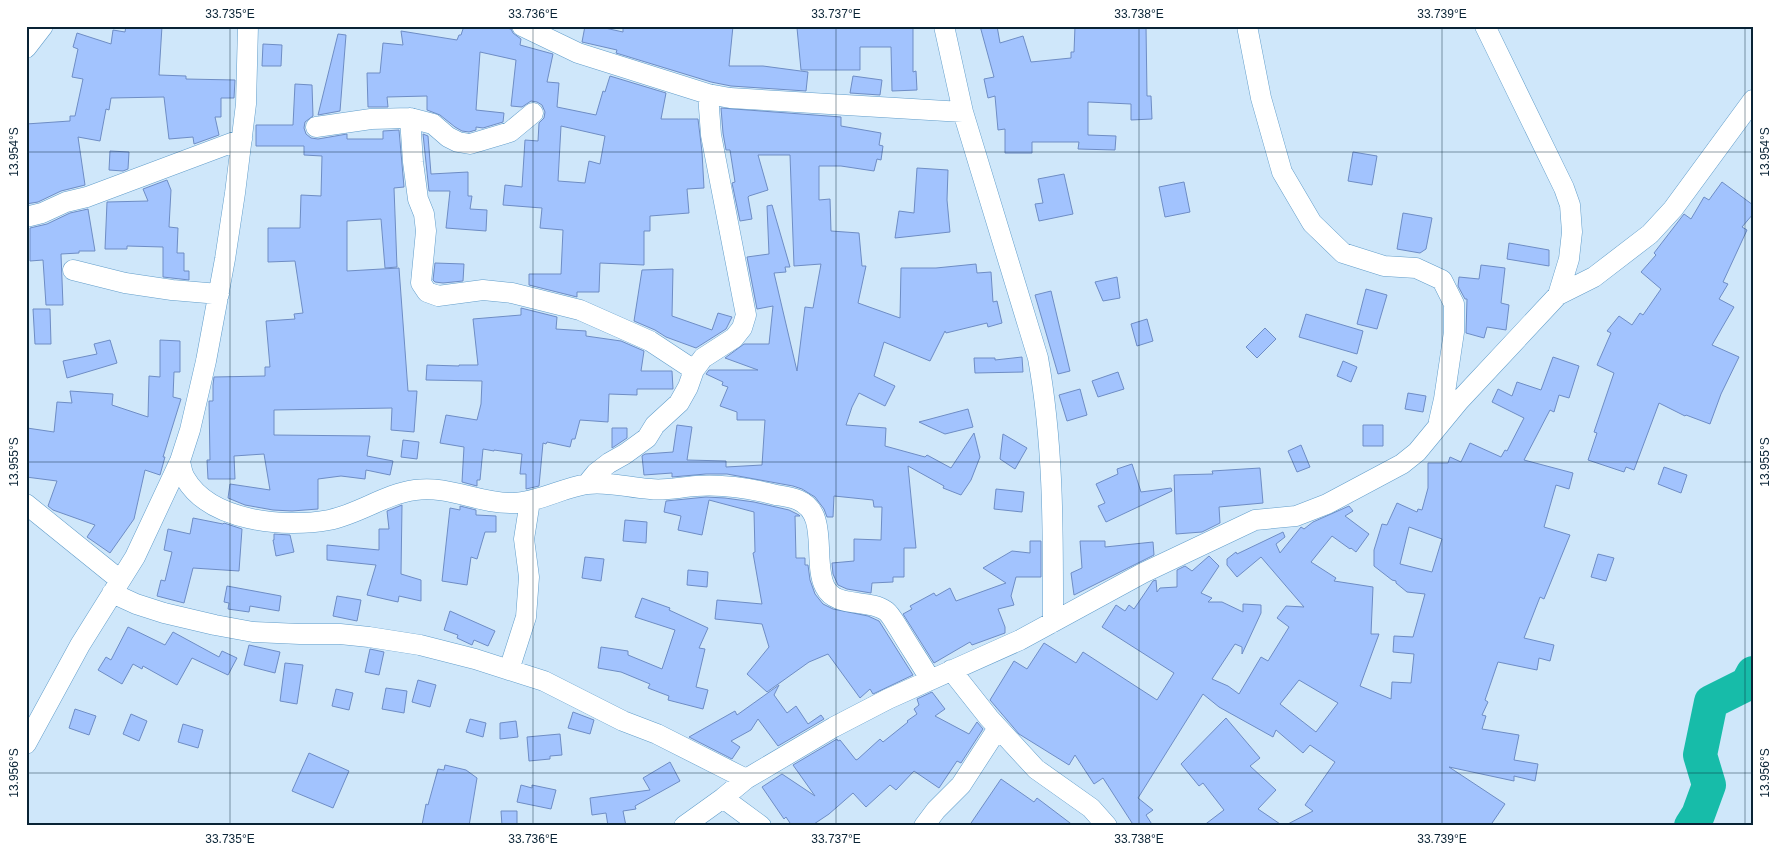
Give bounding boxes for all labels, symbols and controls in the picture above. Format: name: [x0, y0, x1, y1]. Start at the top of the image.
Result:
text: 33.735°E: [205, 7, 255, 21]
text: 33.736°E: [508, 7, 558, 21]
text: 33.737°E: [811, 7, 861, 21]
text: 33.738°E: [1114, 7, 1164, 21]
text: 33.739°E: [1417, 7, 1467, 21]
text: 13.954°S: [7, 127, 21, 177]
text: 13.954°S: [1758, 127, 1772, 177]
text: 13.955°S: [7, 437, 21, 487]
text: 13.955°S: [1758, 437, 1772, 487]
text: 13.956°S: [7, 748, 21, 798]
text: 13.956°S: [1758, 748, 1772, 798]
text: 33.735°E: [205, 832, 255, 846]
text: 33.736°E: [508, 832, 558, 846]
text: 33.737°E: [811, 832, 861, 846]
text: 33.738°E: [1114, 832, 1164, 846]
text: 33.739°E: [1417, 832, 1467, 846]

